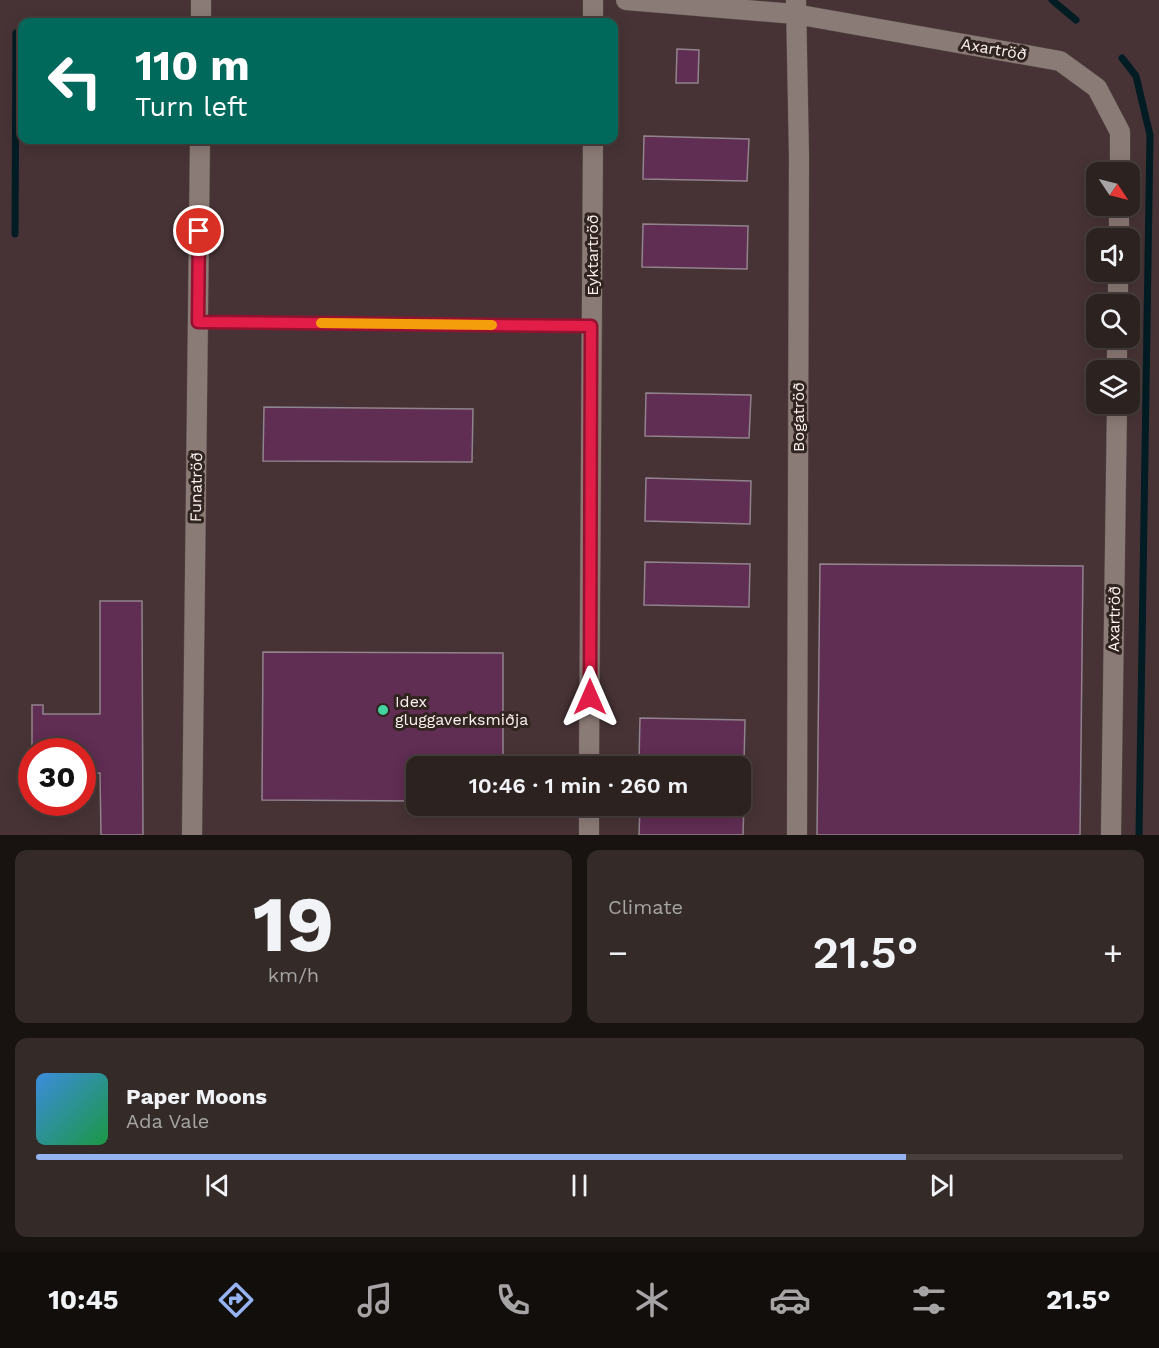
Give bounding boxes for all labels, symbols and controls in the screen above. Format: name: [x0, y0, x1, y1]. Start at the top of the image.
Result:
street label: Axartröð: [960, 34, 1028, 64]
text: 110 m: [135, 41, 250, 90]
icon: left: [36, 42, 114, 120]
text: Turn left: [135, 91, 247, 123]
north arrow: [1086, 162, 1140, 216]
map controls: [1086, 162, 1140, 414]
pin: [173, 205, 224, 256]
icon: arrive: [182, 214, 215, 247]
street label: Eyktartröð: [583, 214, 602, 296]
button: sound: [1086, 228, 1140, 282]
button: search: [1086, 294, 1140, 348]
button: layers: [1086, 360, 1140, 414]
street label: Bogatröð: [789, 382, 808, 452]
street label: Funatröð: [186, 452, 206, 522]
street label: Axartröð: [1104, 586, 1124, 652]
position arrow: [558, 665, 622, 729]
place label: Idex gluggaverksmiðja: [395, 692, 528, 729]
marker: Idex gluggaverksmiðja: [376, 703, 390, 717]
speed limit sign: 30: [18, 738, 96, 816]
text: 10:46 · 1 min · 260 m: [469, 773, 688, 798]
text: 19: [253, 878, 334, 970]
text: Climate: [608, 895, 683, 919]
text: 21.5°: [813, 926, 918, 979]
text: −: [608, 933, 628, 972]
text: +: [1103, 933, 1123, 972]
text: km/h: [268, 963, 319, 987]
text: Paper Moons: [126, 1084, 267, 1109]
text: Ada Vale: [126, 1109, 209, 1133]
icon: previous: [201, 1169, 234, 1202]
icon: pause: [563, 1169, 596, 1202]
icon: next: [925, 1169, 958, 1202]
icon: directions: [215, 1279, 257, 1321]
icon: music: [354, 1279, 396, 1321]
icon: phone: [492, 1279, 534, 1321]
icon: climate: [631, 1279, 673, 1321]
icon: car: [769, 1279, 811, 1321]
icon: filters: [908, 1279, 950, 1321]
text: 10:45: [48, 1284, 119, 1316]
text: 21.5°: [1046, 1284, 1111, 1316]

